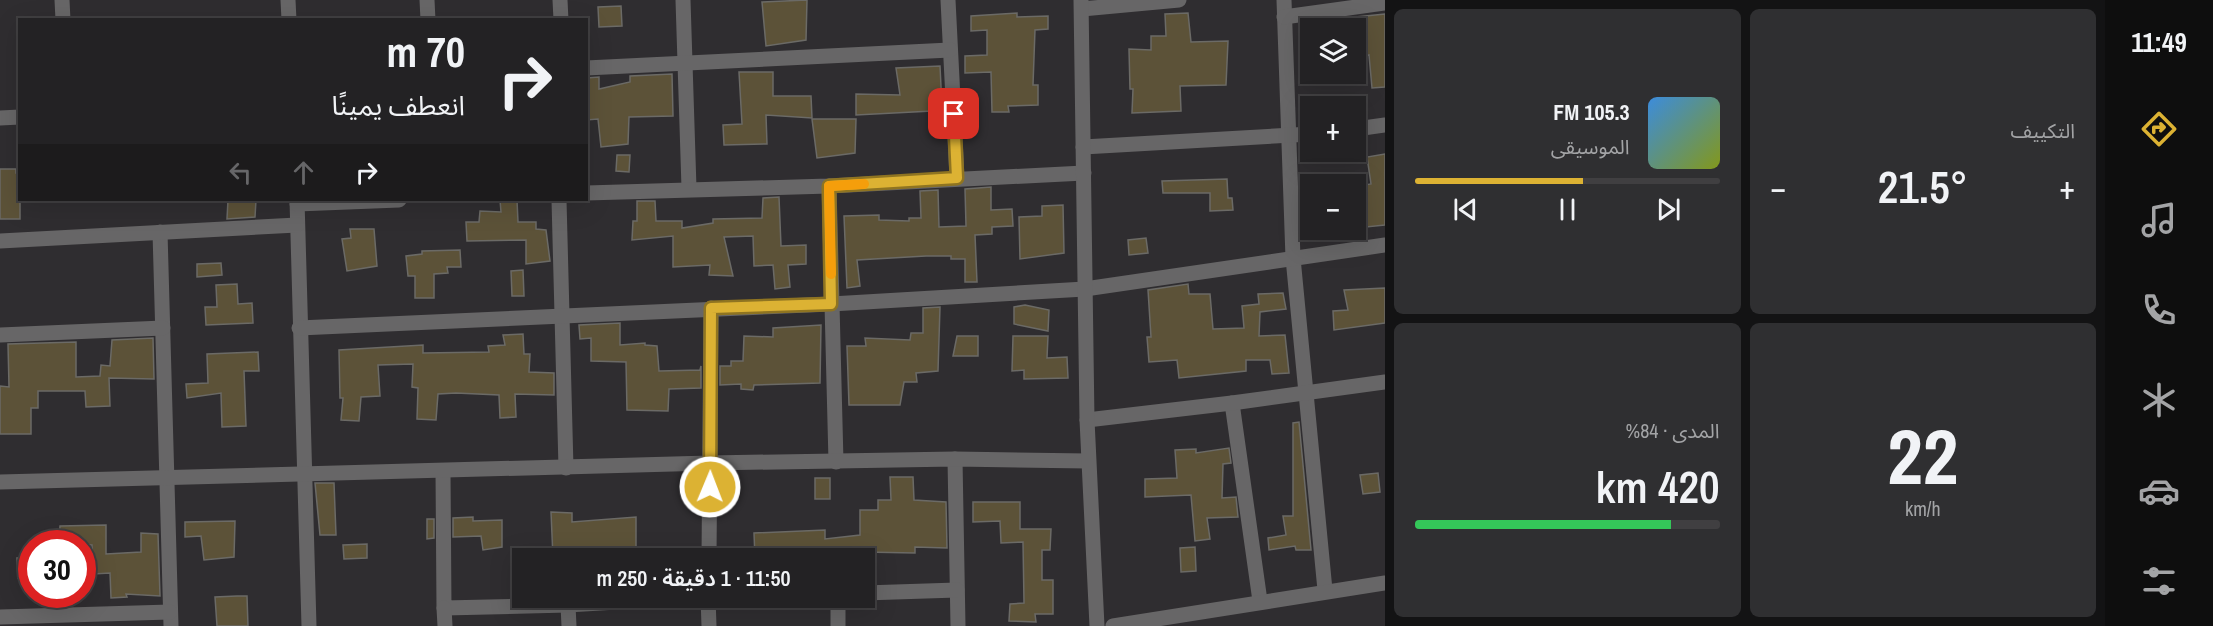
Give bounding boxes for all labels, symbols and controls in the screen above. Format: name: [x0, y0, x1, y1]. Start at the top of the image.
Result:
map controls: [1300, 18, 1366, 240]
button: layers: [1300, 18, 1366, 84]
text: 70 m: [386, 24, 465, 80]
text: 11:49: [2131, 24, 2187, 60]
icon: right: [486, 42, 564, 120]
text: انعطف يمينًا: [331, 87, 465, 123]
pin: [928, 88, 979, 139]
button: +: [1300, 96, 1366, 162]
icon: arrive: [937, 97, 970, 130]
text: 105.3 FM: [1553, 97, 1630, 127]
icon: directions: [2138, 108, 2180, 150]
text: التكييف: [2011, 117, 2075, 144]
text: الموسيقى: [1551, 133, 1630, 160]
icon: left: [224, 156, 257, 189]
icon: ahead: [287, 156, 320, 189]
icon: right: [350, 156, 383, 189]
text: 21.5°: [1878, 156, 1968, 217]
text: −: [1771, 165, 1786, 209]
text: +: [2059, 165, 2075, 209]
button: −: [1300, 174, 1366, 240]
icon: previous: [1449, 193, 1482, 226]
icon: pause: [1551, 193, 1584, 226]
icon: next: [1652, 193, 1685, 226]
icon: music: [2138, 199, 2180, 241]
icon: phone: [2138, 289, 2180, 331]
icon: climate: [2138, 379, 2180, 421]
text: 22: [1887, 403, 1958, 508]
text: المدى · 84%: [1626, 417, 1720, 444]
position arrow: [678, 455, 742, 519]
text: 420 km: [1596, 456, 1720, 517]
icon: car: [2138, 470, 2180, 512]
text: km/h: [1905, 495, 1941, 522]
speed limit sign: 30: [18, 530, 96, 608]
icon: filters: [2138, 560, 2180, 602]
text: 11:50 · 1 دقيقة · 250 m: [596, 563, 791, 593]

